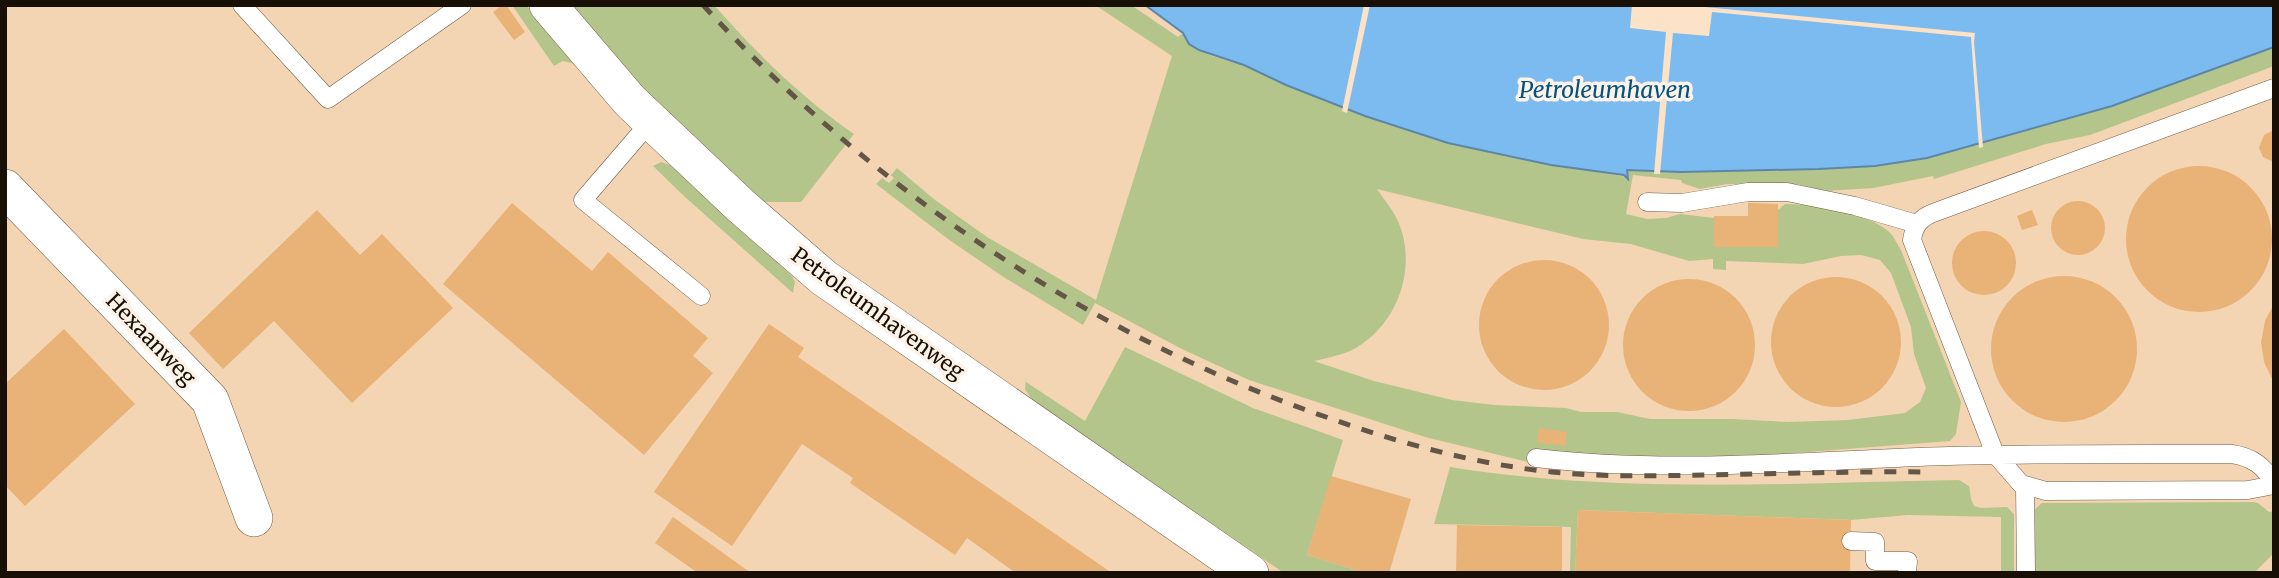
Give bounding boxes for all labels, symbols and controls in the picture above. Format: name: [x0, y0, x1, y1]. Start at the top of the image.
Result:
water label: Petroleumhaven: [1519, 75, 1691, 104]
street label: Petroleumhavenweg: [786, 241, 970, 385]
street label: Hexaanweg: [100, 287, 202, 391]

